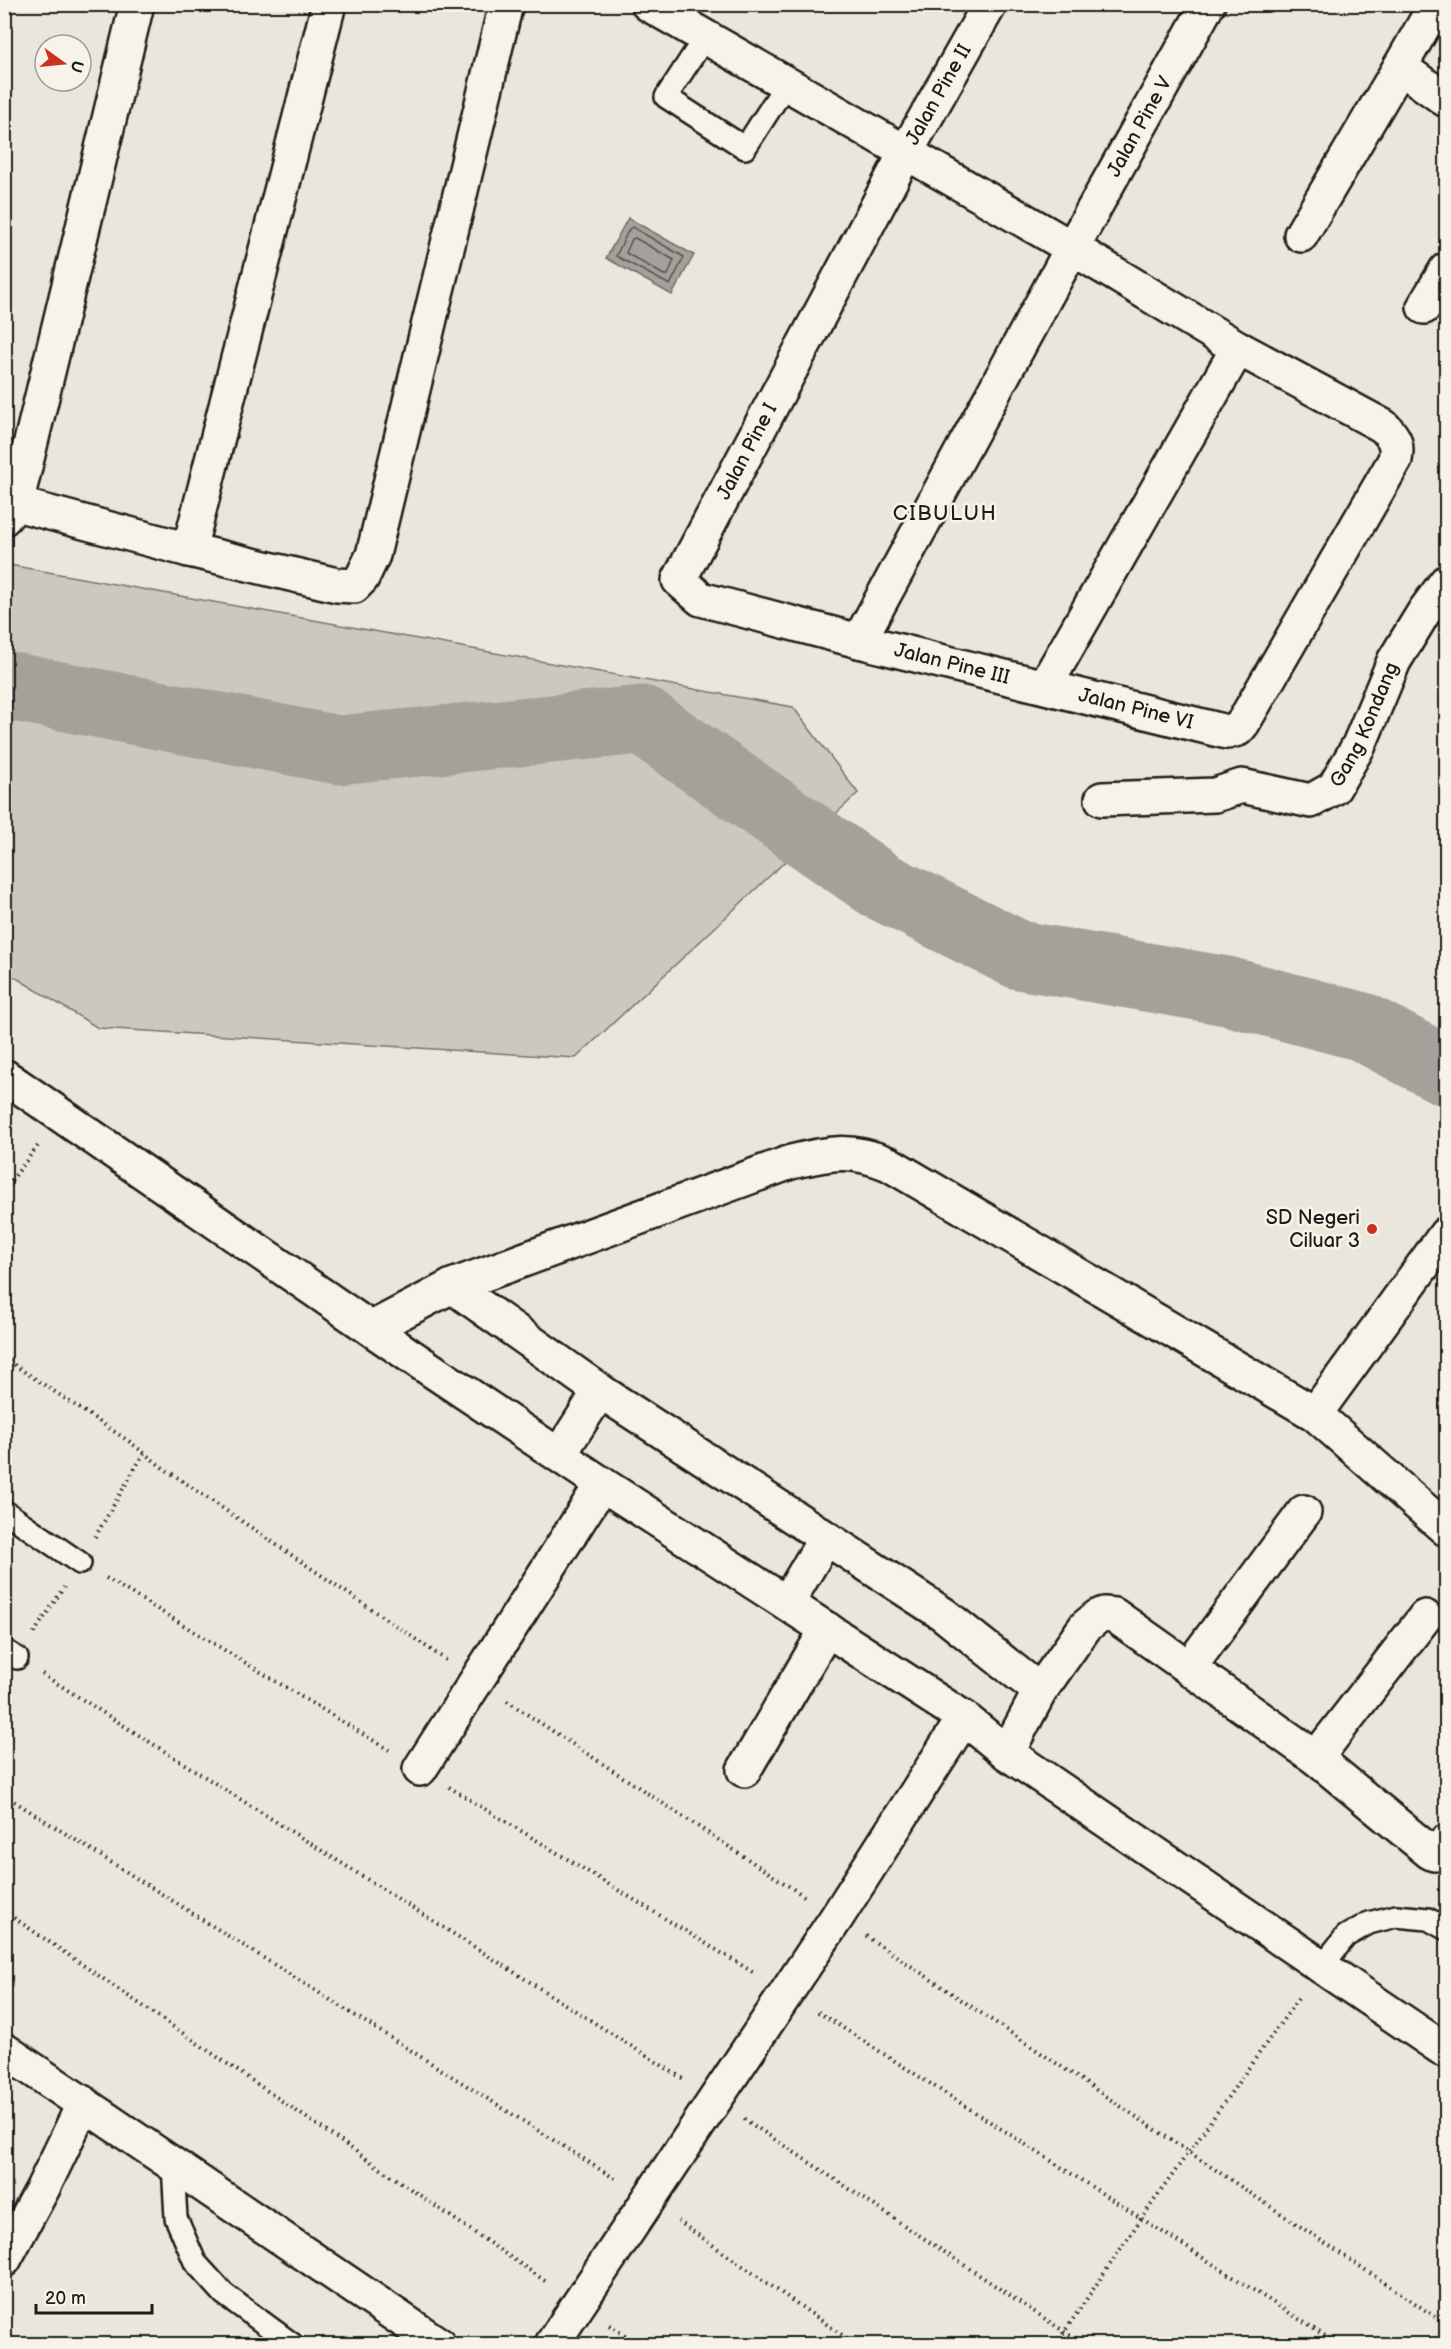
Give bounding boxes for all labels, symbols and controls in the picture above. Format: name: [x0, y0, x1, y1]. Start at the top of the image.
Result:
north arrow: [33, 33, 93, 93]
street label: Jalan Pine II: [901, 40, 977, 149]
text: U: [65, 59, 87, 74]
street label: Jalan Pine V: [1102, 72, 1178, 181]
street label: Jalan Pine I: [712, 399, 783, 504]
district label: CIBULUH: [893, 501, 997, 526]
street label: Jalan Pine III: [892, 638, 1012, 690]
street label: Gang Kondang: [1325, 659, 1404, 792]
street label: Jalan Pine VI: [1076, 683, 1196, 735]
place label: SD Negeri Ciluar 3: [1266, 1206, 1360, 1253]
marker: SD Negeri Ciluar 3: [1365, 1222, 1379, 1236]
scale bar: [36, 2277, 152, 2315]
text: 20 m: [45, 2288, 86, 2309]

